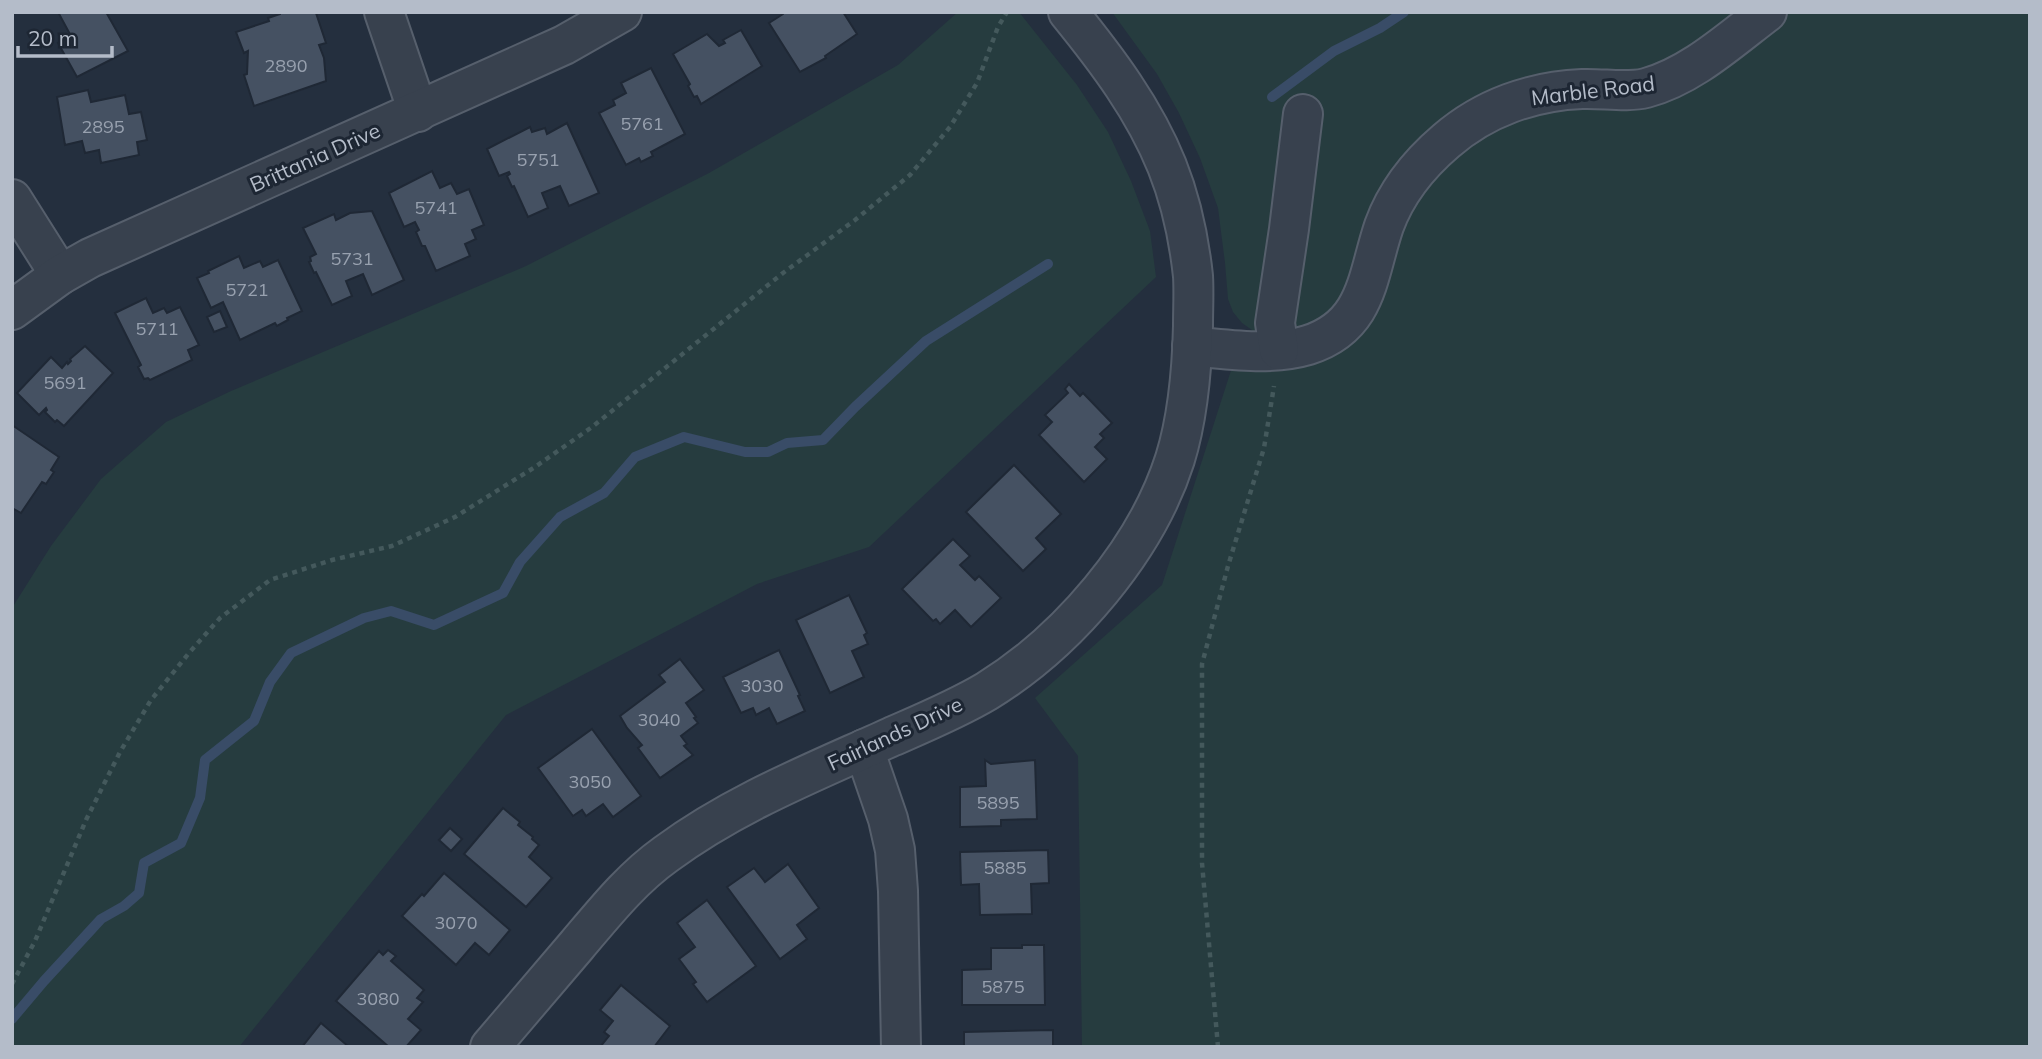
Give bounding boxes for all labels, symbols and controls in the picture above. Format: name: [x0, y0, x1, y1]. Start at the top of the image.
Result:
scale bar: [18, 14, 112, 58]
text: 20 m: [28, 25, 77, 51]
house number: 2890: [264, 54, 308, 77]
street label: Marble Road: [1530, 70, 1656, 110]
house number: 5761: [620, 112, 664, 135]
house number: 2895: [81, 115, 125, 138]
street label: Brittania Drive: [245, 117, 384, 197]
house number: 5751: [516, 148, 560, 171]
house number: 5741: [414, 196, 458, 219]
house number: 5731: [330, 247, 374, 270]
house number: 5721: [225, 278, 269, 301]
house number: 5711: [135, 317, 179, 340]
house number: 5691: [43, 371, 87, 394]
house number: 3030: [740, 674, 784, 697]
street label: Fairlands Drive: [823, 691, 966, 776]
house number: 3040: [637, 708, 681, 731]
house number: 3050: [568, 770, 612, 793]
house number: 5895: [976, 791, 1020, 814]
house number: 5885: [983, 856, 1027, 879]
house number: 3070: [434, 911, 478, 934]
house number: 5875: [981, 975, 1025, 998]
house number: 3080: [356, 987, 400, 1010]

